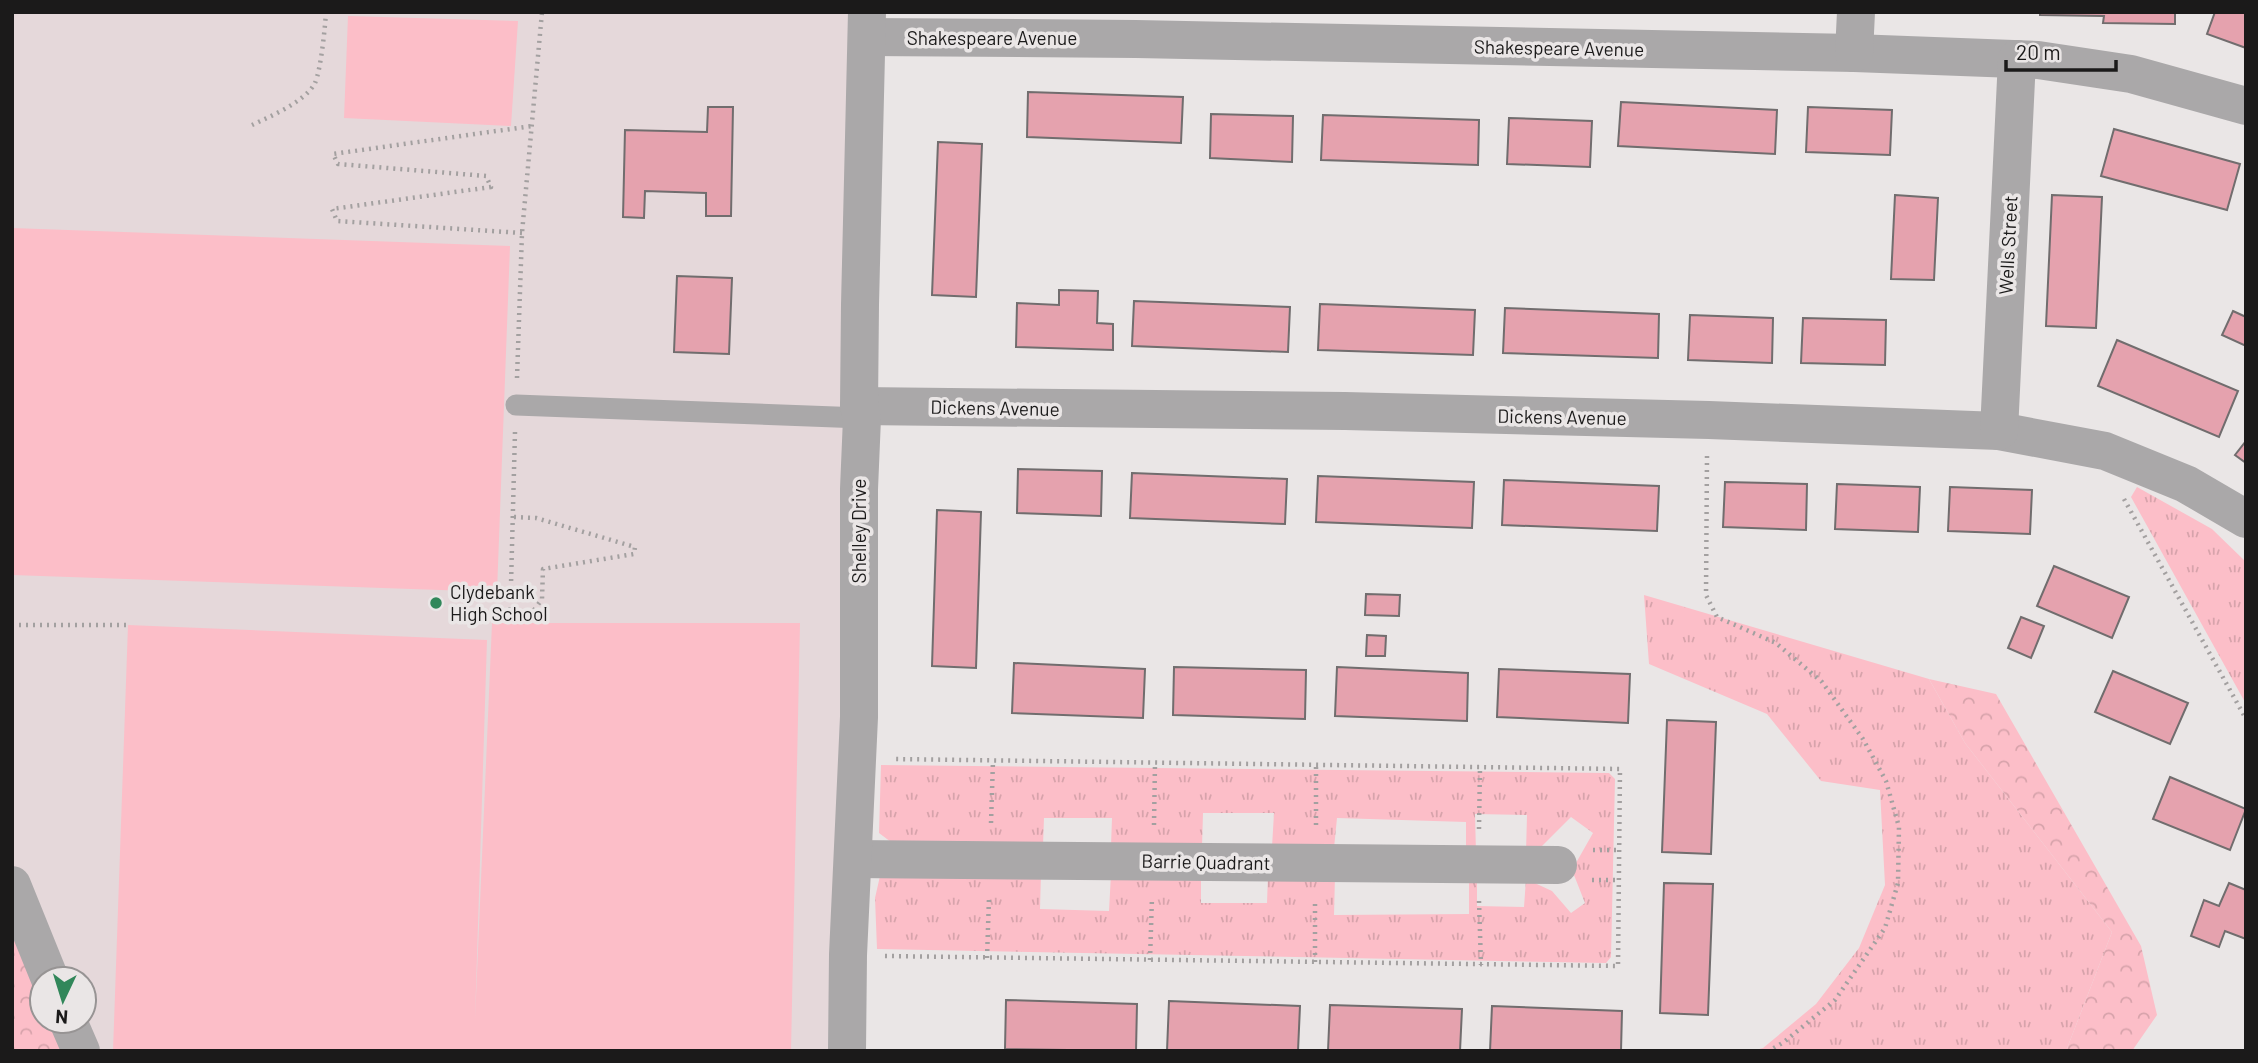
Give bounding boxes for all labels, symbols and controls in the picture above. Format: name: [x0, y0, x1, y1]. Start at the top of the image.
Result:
street label: Shakespeare Avenue: [907, 26, 1077, 49]
scale bar: [2006, 28, 2116, 72]
street label: Shakespeare Avenue: [1474, 35, 1644, 60]
text: 20 m: [2016, 39, 2061, 64]
street label: Wells Street: [1993, 195, 2022, 295]
street label: Dickens Avenue: [930, 395, 1060, 420]
street label: Dickens Avenue: [1497, 404, 1627, 429]
street label: Shelley Drive: [847, 479, 870, 583]
place label: Clydebank High School: [450, 580, 548, 625]
marker: Clydebank High School: [428, 595, 444, 611]
street label: Barrie Quadrant: [1141, 849, 1271, 874]
north arrow: [28, 965, 98, 1035]
text: N: [55, 1006, 69, 1029]

